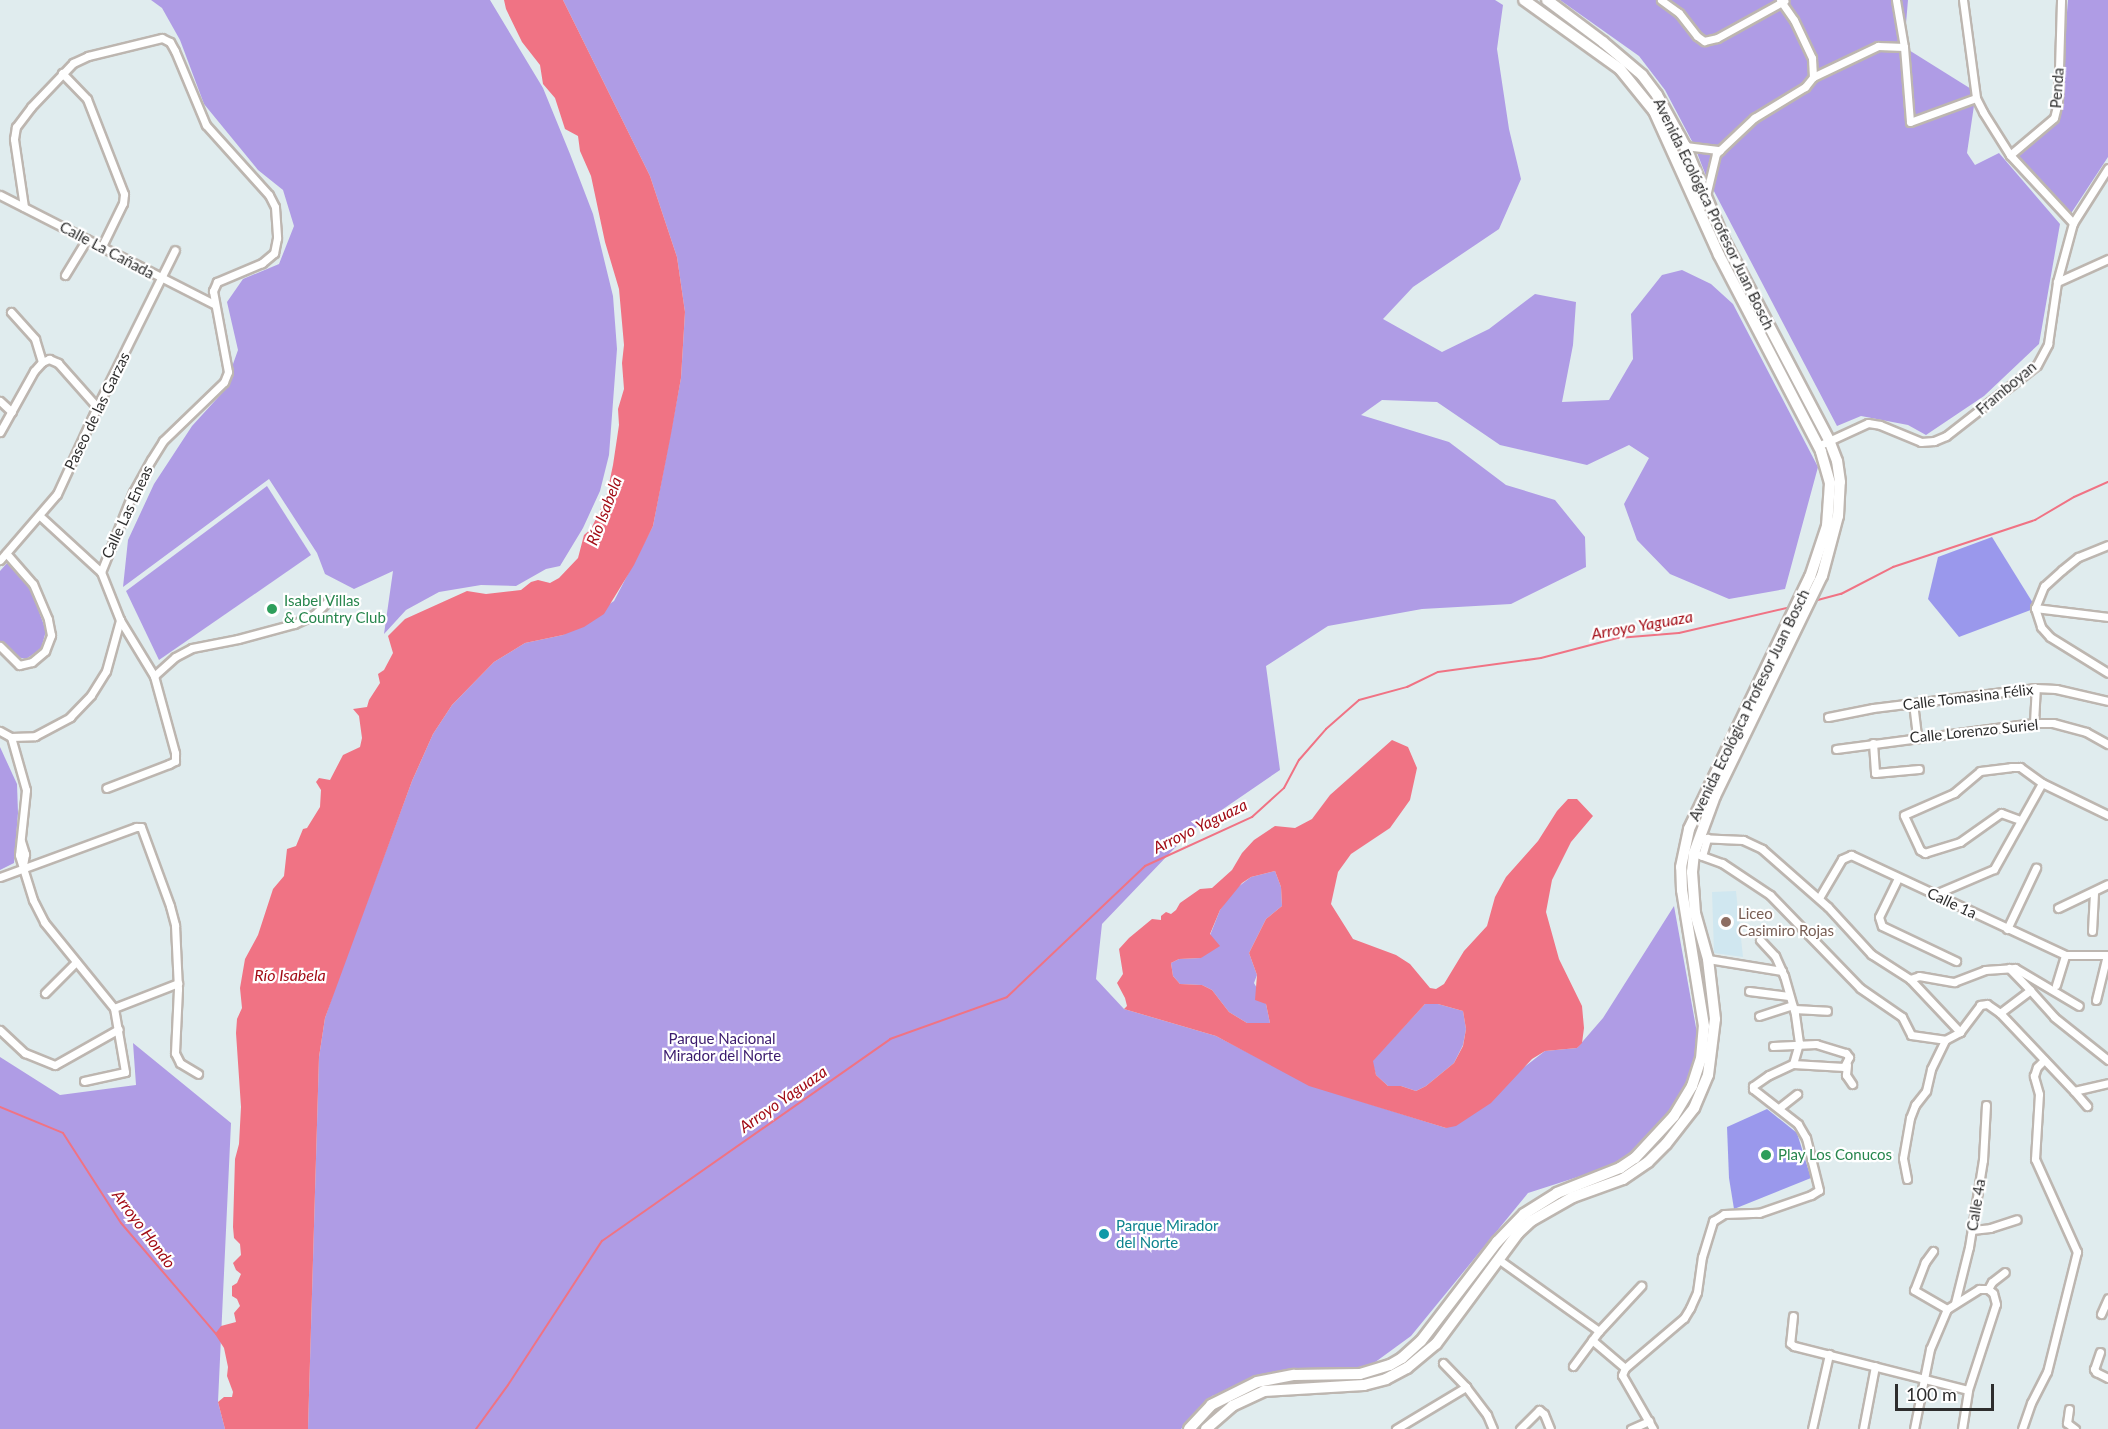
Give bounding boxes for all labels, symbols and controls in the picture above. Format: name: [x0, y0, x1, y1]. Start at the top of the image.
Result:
street label: Penda: [2047, 67, 2067, 109]
street label: Avenida Ecológica Profesor Juan Bosch: [1650, 95, 1778, 333]
street label: Calle La Cañada: [57, 218, 157, 282]
street label: Paseo de las Garzas: [61, 349, 133, 473]
street label: Framboyan: [1972, 358, 2040, 418]
street label: Calle Las Eneas: [98, 463, 156, 561]
water label: Río Isabela: [582, 474, 626, 548]
street label: Avenida Ecológica Profesor Juan Bosch: [1685, 586, 1813, 824]
place label: Isabel Villas & Country Club: [284, 591, 386, 626]
marker: Isabel Villas & Country Club: [265, 602, 279, 616]
water label: Arroyo Yaguaza: [1590, 607, 1694, 643]
street label: Calle Tomasina Félix: [1902, 680, 2034, 714]
street label: Calle Lorenzo Suriel: [1909, 715, 2039, 747]
water label: Arroyo Yaguaza: [1149, 795, 1251, 857]
street label: Calle 1a: [1924, 884, 1980, 922]
place label: Liceo Casimiro Rojas: [1738, 904, 1834, 939]
marker: Liceo Casimiro Rojas: [1719, 915, 1733, 929]
water label: Río Isabela: [254, 965, 326, 985]
park label: Parque Nacional Mirador del Norte: [663, 1029, 781, 1064]
water label: Arroyo Yaguaza: [735, 1062, 831, 1136]
place label: Play Los Conucos: [1778, 1146, 1892, 1164]
marker: Play Los Conucos: [1759, 1148, 1773, 1162]
street label: Calle 4a: [1963, 1178, 1989, 1232]
water label: Arroyo Hondo: [108, 1186, 180, 1272]
place label: Parque Mirador del Norte: [1116, 1216, 1218, 1251]
marker: Parque Mirador del Norte: [1097, 1227, 1111, 1241]
scale bar: [1898, 1372, 1997, 1410]
text: 100 m: [1906, 1383, 1957, 1405]

